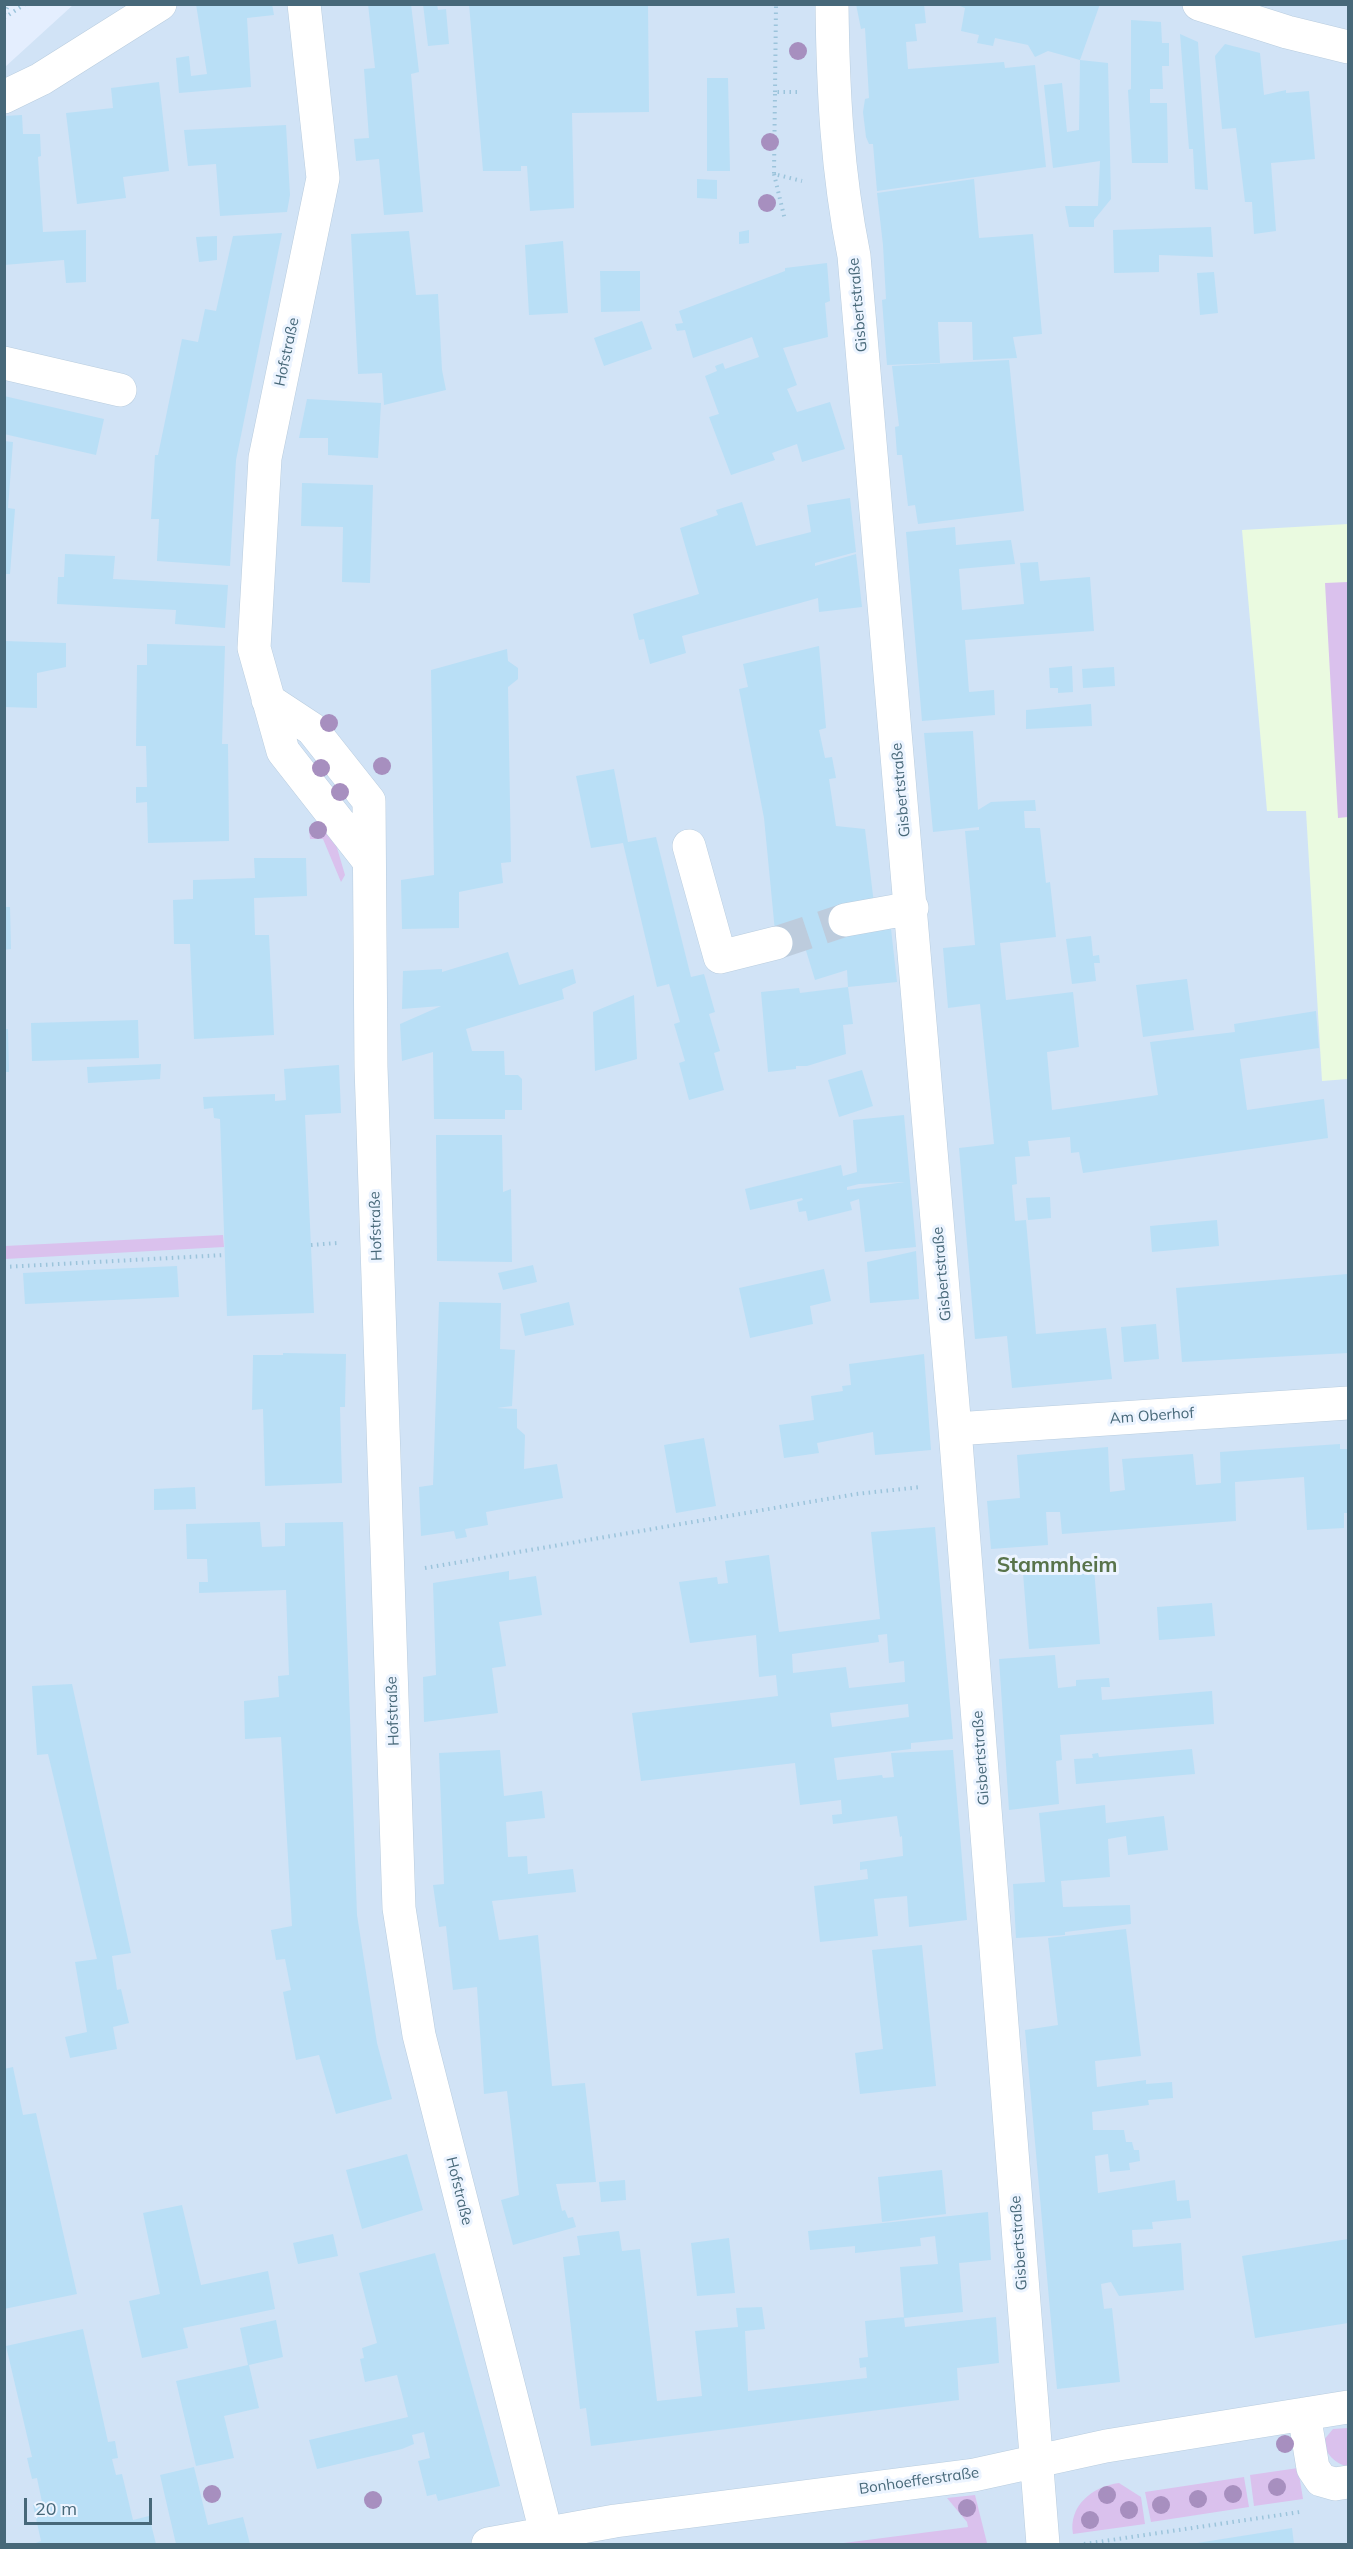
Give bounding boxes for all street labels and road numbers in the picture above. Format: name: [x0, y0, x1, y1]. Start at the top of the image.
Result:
street label: Gisbertstraße: [845, 257, 871, 353]
street label: Hofstraße: [271, 316, 303, 388]
street label: Gisbertstraße: [888, 742, 914, 838]
street label: Hofstraße: [366, 1191, 386, 1261]
street label: Gisbertstraße: [929, 1226, 955, 1322]
street label: Am Oberhof: [1109, 1404, 1195, 1428]
street label: Hofstraße: [383, 1676, 403, 1746]
street label: Gisbertstraße: [969, 1710, 993, 1806]
street label: Hofstraße: [442, 2155, 476, 2227]
street label: Gisbertstraße: [1007, 2195, 1031, 2291]
street label: Bonhoefferstraße: [858, 2464, 980, 2498]

